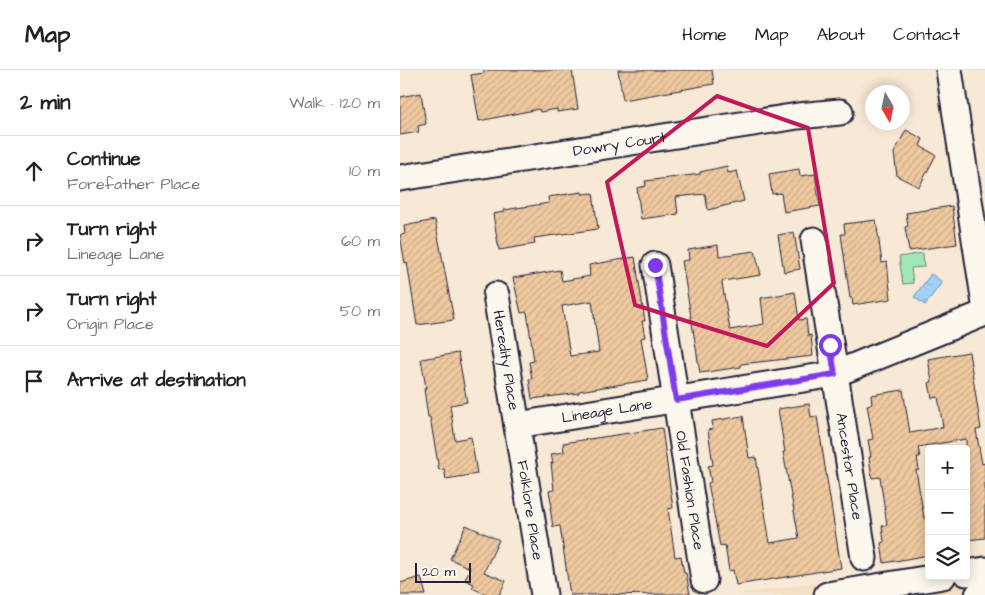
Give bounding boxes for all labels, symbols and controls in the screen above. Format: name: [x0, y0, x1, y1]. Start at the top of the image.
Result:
text: Map: [25, 18, 70, 52]
text: Home: [682, 22, 727, 47]
text: Map: [755, 22, 789, 47]
text: About: [817, 22, 865, 47]
text: Contact: [893, 22, 960, 47]
north arrow: [865, 85, 910, 130]
text: 2 min: [20, 88, 70, 117]
text: Walk · 120 m: [289, 92, 380, 114]
street label: Dowry Court: [571, 126, 667, 161]
text: Continue: [67, 146, 141, 173]
icon: ahead: [20, 157, 48, 185]
text: 10 m: [349, 160, 380, 182]
text: Forefather Place: [67, 173, 200, 195]
text: Turn right: [67, 216, 156, 243]
icon: right: [20, 227, 48, 255]
text: 60 m: [341, 230, 380, 252]
text: Lineage Lane: [67, 243, 164, 265]
route end: [644, 254, 667, 277]
text: Turn right: [67, 286, 156, 313]
icon: right: [20, 297, 48, 325]
text: 50 m: [340, 300, 380, 322]
street label: Heredity Place: [488, 309, 525, 412]
text: Origin Place: [67, 313, 154, 335]
route start: [819, 334, 842, 357]
icon: arrive: [20, 367, 48, 395]
text: Arrive at destination: [67, 367, 246, 394]
street label: Lineage Lane: [560, 393, 654, 428]
street label: Ancestor Place: [831, 411, 868, 521]
street label: Old Fashion Place: [670, 429, 710, 551]
map controls: [925, 445, 970, 580]
button: +: [925, 445, 970, 490]
street label: Folklore Place: [512, 459, 549, 562]
button: −: [925, 490, 970, 535]
button: layers: [925, 535, 970, 580]
scale bar: [415, 560, 471, 583]
text: 20 m: [422, 562, 455, 582]

